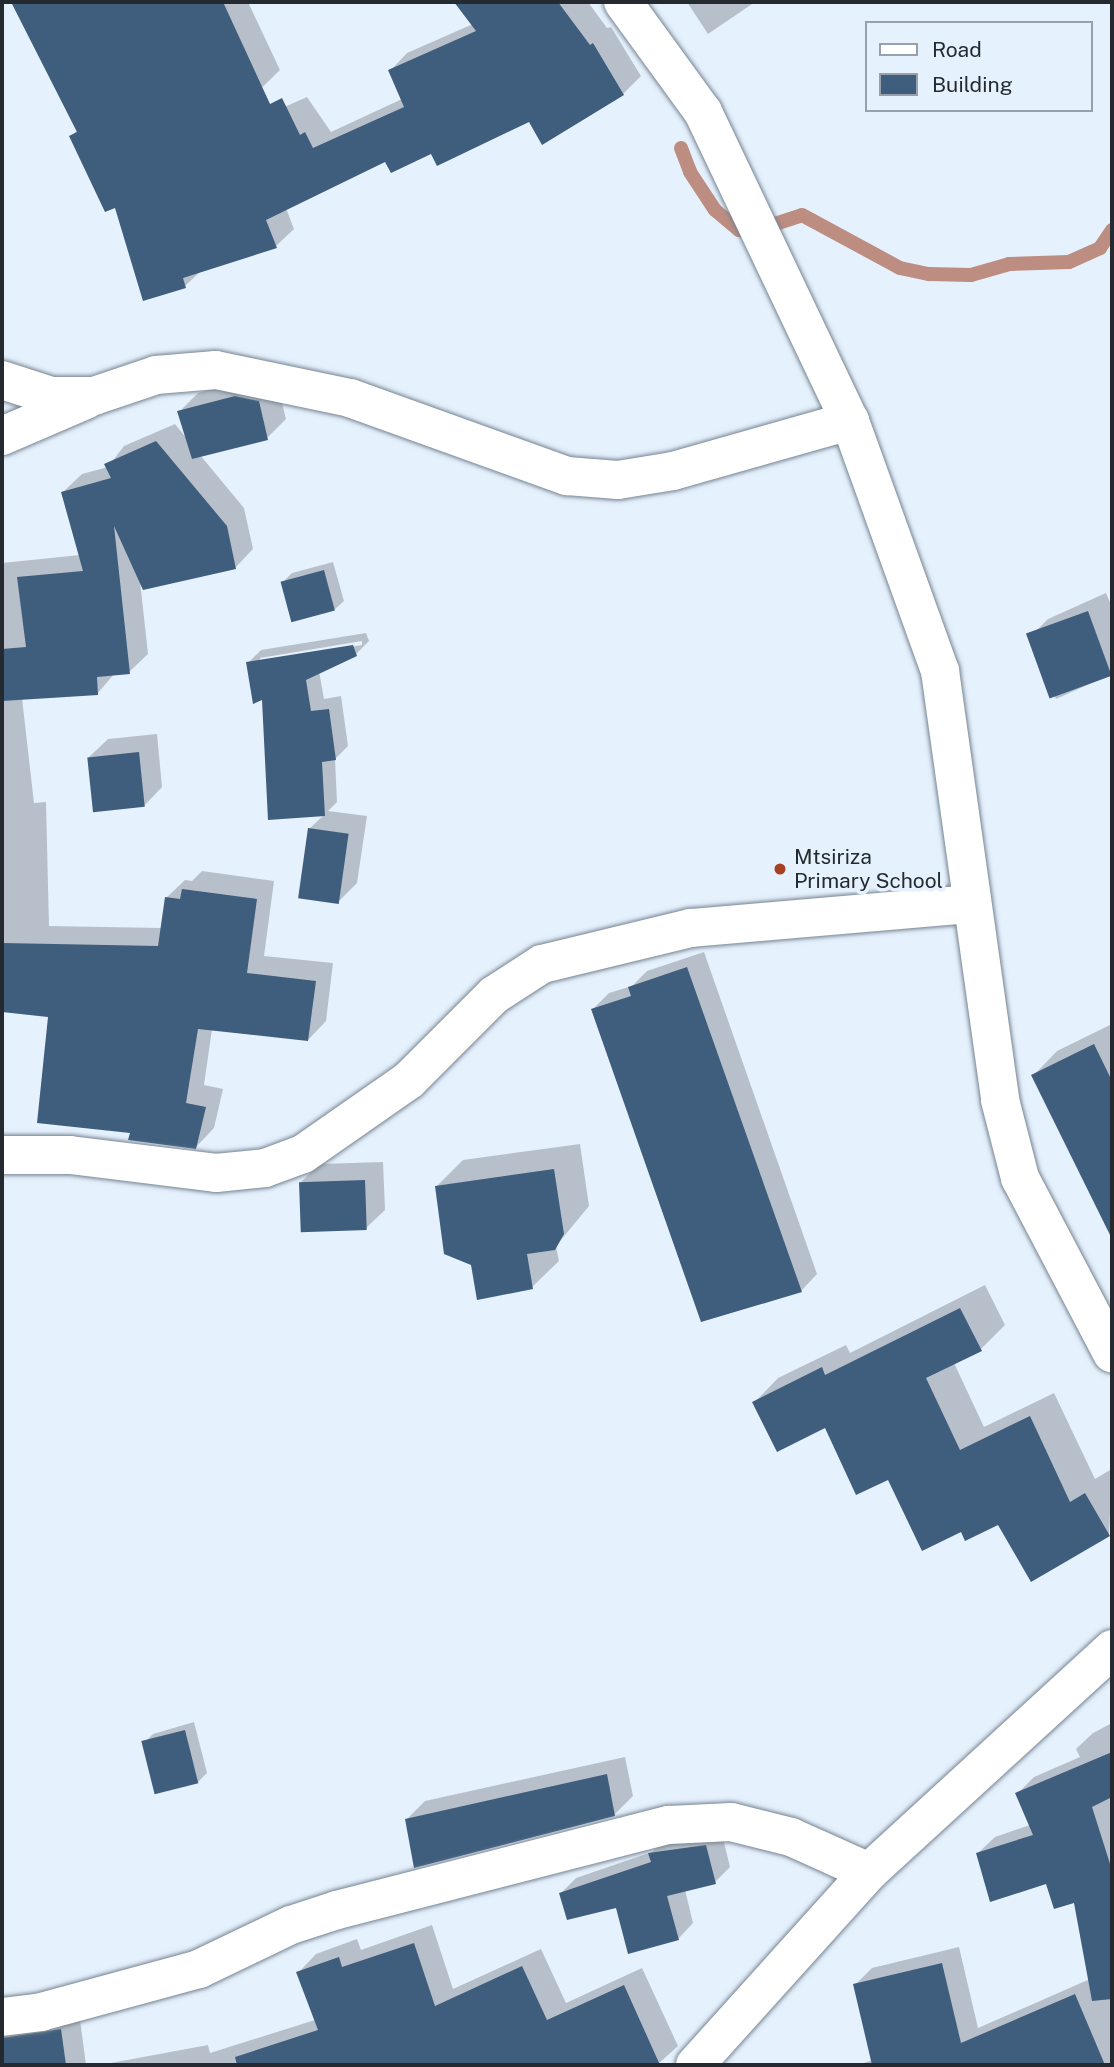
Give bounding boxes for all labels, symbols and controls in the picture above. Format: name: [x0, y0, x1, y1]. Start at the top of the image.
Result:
legend: [866, 21, 1093, 112]
text: Road: [932, 37, 982, 62]
text: Building: [932, 72, 1013, 97]
place label: Mtsiriza Primary School: [794, 844, 943, 894]
marker: Mtsiriza Primary School: [772, 861, 788, 877]

